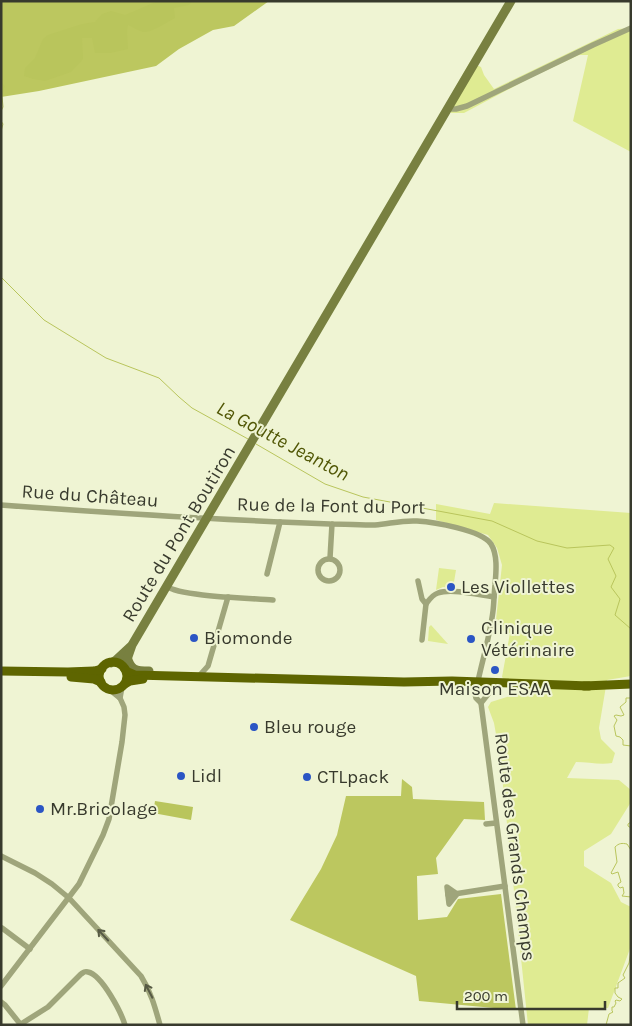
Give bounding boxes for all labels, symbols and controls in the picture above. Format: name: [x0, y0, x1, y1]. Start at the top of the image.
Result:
water label: La Goutte Jeanton: [213, 396, 353, 486]
street label: Route du Pont Boutiron: [118, 442, 240, 626]
street label: Rue du Château: [21, 480, 159, 512]
street label: Rue de la Font du Port: [237, 493, 425, 519]
place label: Les Viollettes: [461, 576, 575, 598]
marker: Les Viollettes: [445, 581, 457, 593]
place label: Clinique Vétérinaire: [481, 617, 574, 661]
place label: Biomonde: [204, 627, 293, 649]
marker: Biomonde: [188, 632, 200, 644]
marker: Clinique Vétérinaire: [465, 633, 477, 645]
marker: Maison ESAA: [489, 664, 501, 676]
place label: Maison ESAA: [439, 678, 551, 700]
place label: Bleu rouge: [264, 716, 356, 738]
marker: Bleu rouge: [248, 721, 260, 733]
street label: Route des Grands Champs: [490, 732, 540, 962]
place label: Lidl: [191, 765, 222, 787]
place label: CTLpack: [317, 766, 389, 788]
marker: Lidl: [175, 770, 187, 782]
marker: CTLpack: [301, 771, 313, 783]
place label: Mr.Bricolage: [50, 798, 157, 820]
marker: Mr.Bricolage: [34, 803, 46, 815]
one-way arrow: [97, 928, 109, 941]
scale bar: [457, 978, 604, 1010]
one-way arrow: [144, 984, 153, 999]
text: 200 m: [464, 987, 508, 1005]

